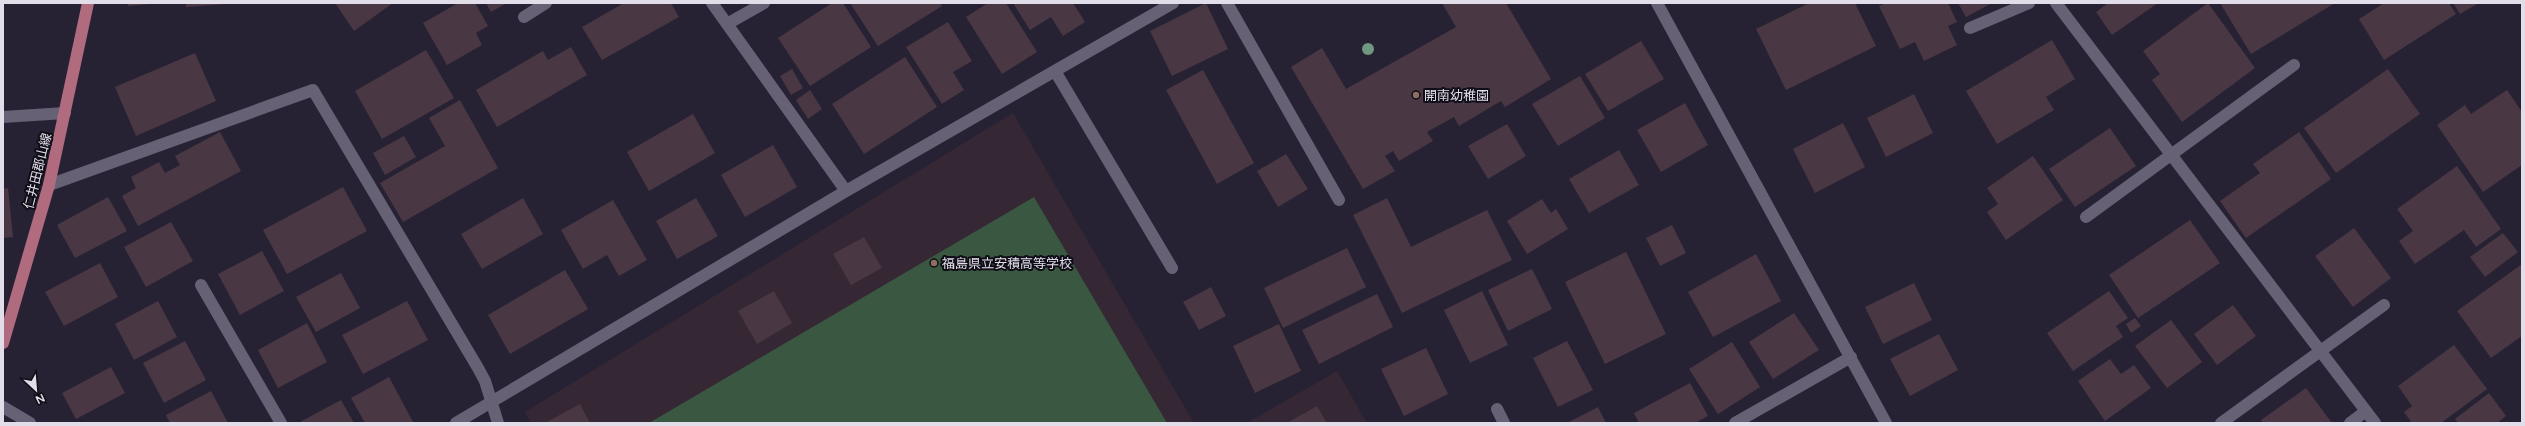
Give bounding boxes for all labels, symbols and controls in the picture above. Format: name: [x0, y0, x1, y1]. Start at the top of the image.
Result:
place label: 開南幼稚園: [1424, 88, 1489, 104]
marker: 開南幼稚園: [1411, 90, 1421, 100]
street label: 仁井田郡山線: [21, 131, 55, 211]
place label: 福島県立安積高等学校: [942, 256, 1072, 272]
marker: 福島県立安積高等学校: [929, 258, 939, 268]
north arrow: [16, 370, 56, 410]
text: N: [33, 391, 47, 406]

